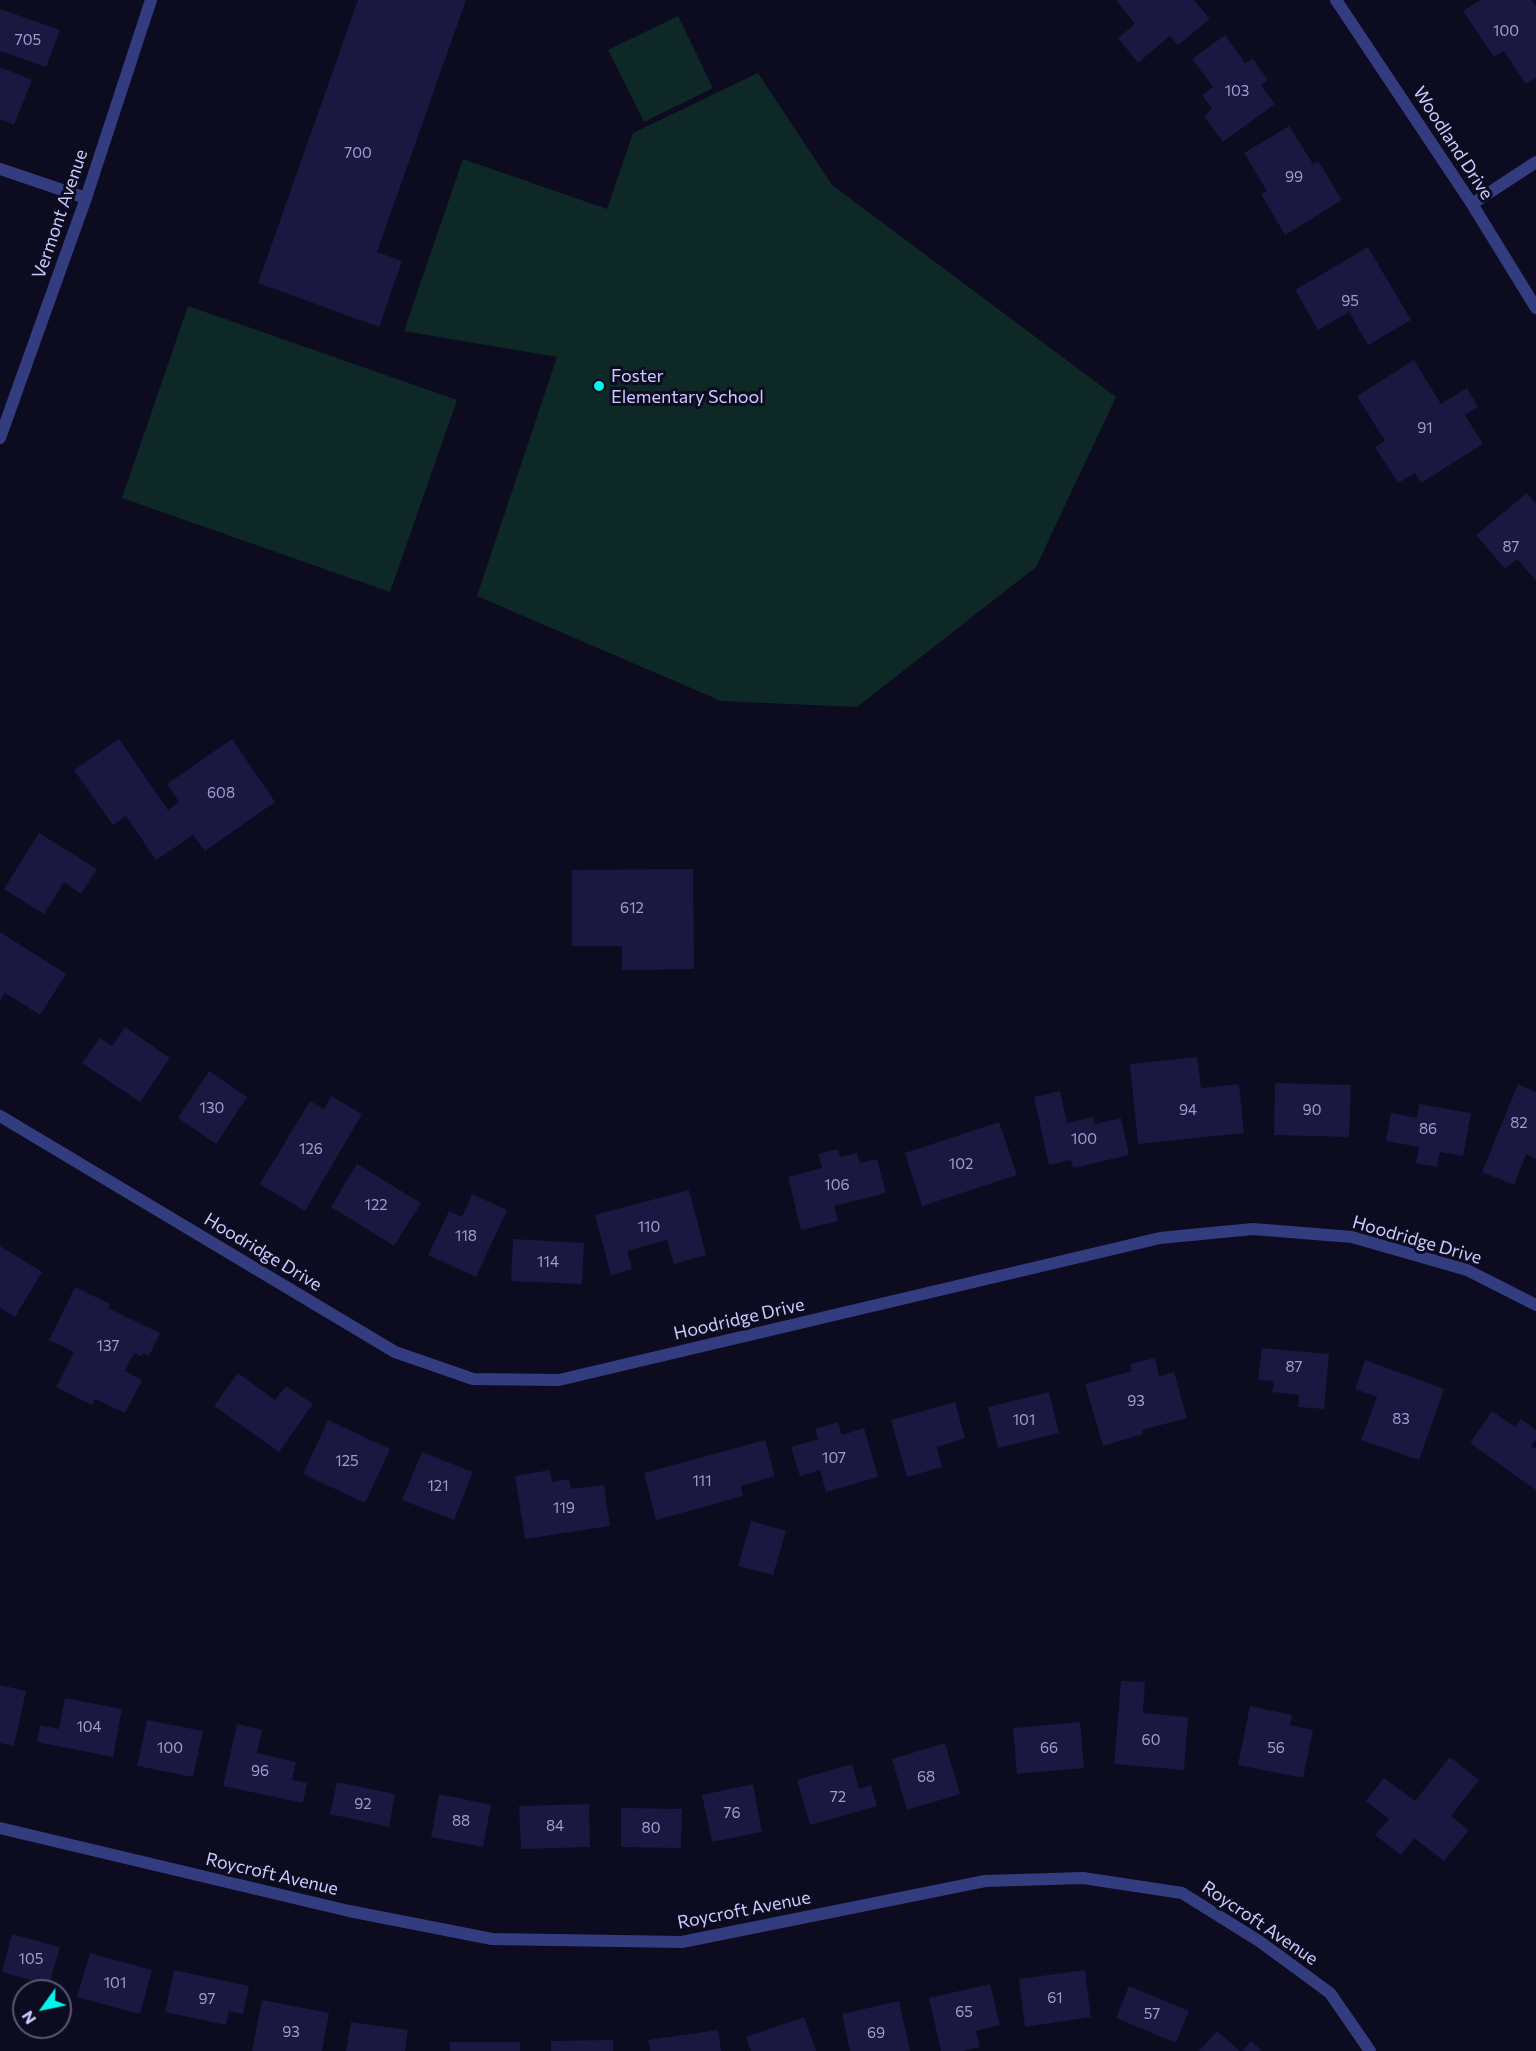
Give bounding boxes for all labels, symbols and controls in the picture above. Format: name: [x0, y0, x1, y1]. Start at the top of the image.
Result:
house number: 100: [1493, 22, 1519, 40]
house number: 705: [15, 31, 41, 49]
house number: 103: [1225, 82, 1249, 100]
street label: Woodland Drive: [1408, 82, 1498, 204]
house number: 700: [344, 144, 372, 162]
street label: Vermont Avenue: [28, 146, 92, 282]
house number: 99: [1285, 168, 1303, 186]
house number: 95: [1341, 292, 1359, 310]
place label: Foster Elementary School: [611, 365, 764, 407]
marker: Foster Elementary School: [592, 379, 606, 393]
house number: 91: [1417, 419, 1433, 437]
house number: 87: [1503, 538, 1519, 556]
house number: 608: [207, 784, 235, 802]
house number: 612: [620, 899, 644, 917]
house number: 130: [200, 1099, 224, 1117]
house number: 94: [1179, 1101, 1197, 1119]
house number: 90: [1303, 1101, 1321, 1119]
house number: 82: [1510, 1114, 1528, 1132]
house number: 86: [1419, 1120, 1437, 1138]
house number: 100: [1071, 1130, 1097, 1148]
house number: 126: [299, 1140, 323, 1158]
house number: 102: [949, 1155, 973, 1173]
house number: 106: [824, 1176, 850, 1194]
house number: 122: [364, 1196, 388, 1214]
street label: Hoodridge Drive: [200, 1208, 326, 1296]
street label: Hoodridge Drive: [1350, 1211, 1484, 1269]
house number: 110: [638, 1218, 660, 1236]
house number: 118: [455, 1227, 477, 1245]
house number: 114: [537, 1253, 559, 1271]
street label: Hoodridge Drive: [671, 1293, 807, 1345]
house number: 137: [97, 1337, 119, 1355]
house number: 87: [1286, 1358, 1302, 1376]
house number: 93: [1127, 1392, 1145, 1410]
house number: 83: [1392, 1410, 1410, 1428]
house number: 101: [1013, 1411, 1035, 1429]
house number: 107: [822, 1449, 846, 1467]
house number: 125: [335, 1452, 359, 1470]
house number: 111: [692, 1472, 712, 1490]
house number: 121: [427, 1477, 449, 1495]
house number: 119: [553, 1499, 575, 1517]
house number: 104: [76, 1718, 102, 1736]
house number: 60: [1142, 1731, 1160, 1749]
house number: 100: [157, 1739, 183, 1757]
house number: 66: [1040, 1739, 1058, 1757]
house number: 56: [1267, 1739, 1285, 1757]
house number: 96: [251, 1762, 269, 1780]
house number: 68: [917, 1768, 935, 1786]
house number: 72: [830, 1788, 846, 1806]
house number: 92: [354, 1795, 372, 1813]
house number: 76: [724, 1804, 740, 1822]
house number: 88: [452, 1812, 470, 1830]
house number: 84: [546, 1817, 564, 1835]
house number: 80: [642, 1819, 660, 1837]
street label: Roycroft Avenue: [204, 1848, 340, 1900]
street label: Roycroft Avenue: [1198, 1876, 1322, 1970]
street label: Roycroft Avenue: [676, 1886, 812, 1934]
house number: 105: [19, 1950, 43, 1968]
house number: 101: [104, 1974, 126, 1992]
north arrow: [12, 1979, 72, 2039]
house number: 61: [1047, 1989, 1063, 2007]
house number: 97: [199, 1990, 215, 2008]
house number: 65: [955, 2003, 973, 2021]
house number: 57: [1144, 2005, 1160, 2023]
text: N: [17, 2008, 39, 2028]
house number: 93: [282, 2023, 300, 2041]
house number: 69: [867, 2024, 885, 2042]

